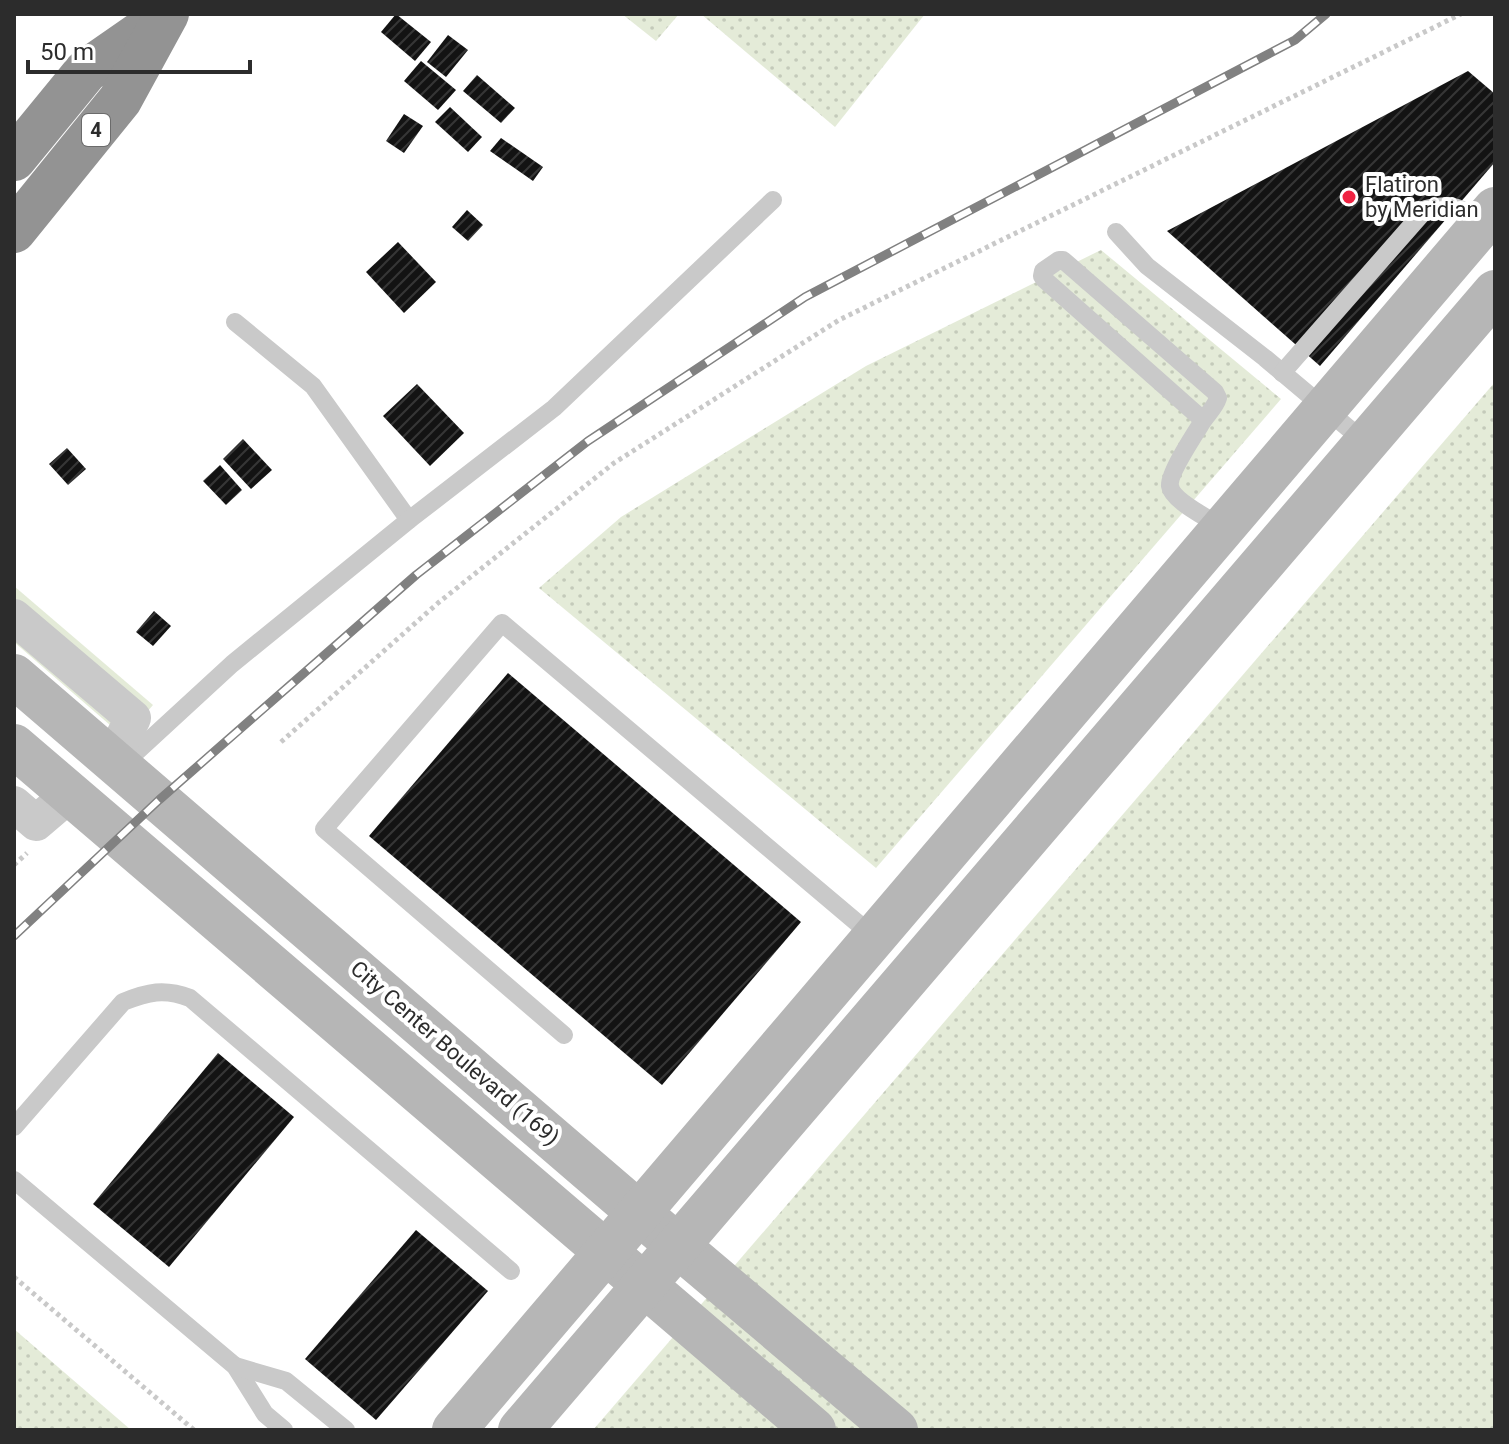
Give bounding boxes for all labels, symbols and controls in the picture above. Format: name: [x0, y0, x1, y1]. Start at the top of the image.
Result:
scale bar: [28, 24, 250, 74]
text: 50 m: [40, 38, 94, 66]
road number: 4: [82, 114, 110, 146]
place label: Flatiron by Meridian: [1365, 172, 1479, 222]
marker: Flatiron by Meridian: [1340, 188, 1358, 206]
street label: City Center Boulevard (169): [345, 956, 564, 1151]

